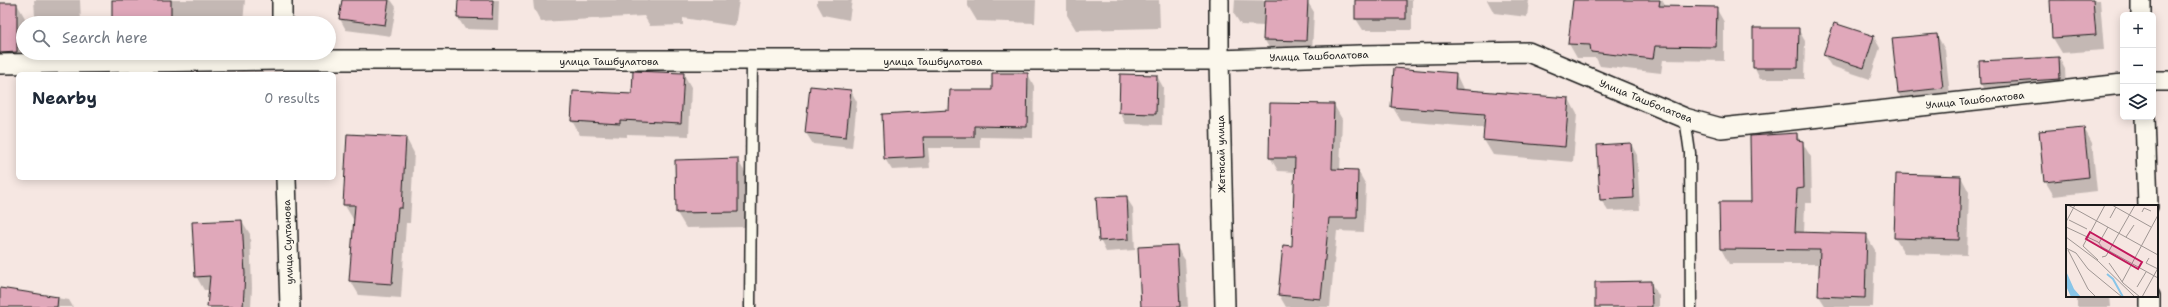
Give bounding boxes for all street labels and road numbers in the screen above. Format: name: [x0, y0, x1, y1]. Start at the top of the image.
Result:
street label: Улица Ташболатова: [1269, 48, 1370, 64]
street label: улица Ташбулатова: [559, 55, 659, 68]
street label: улица Ташбулатова: [883, 55, 983, 68]
street label: Улица Ташболатова: [1597, 76, 1695, 126]
street label: Улица Ташболатова: [1925, 88, 2026, 112]
street label: Жетысай улица: [1214, 114, 1228, 193]
street label: улица Султанова: [280, 199, 296, 285]

